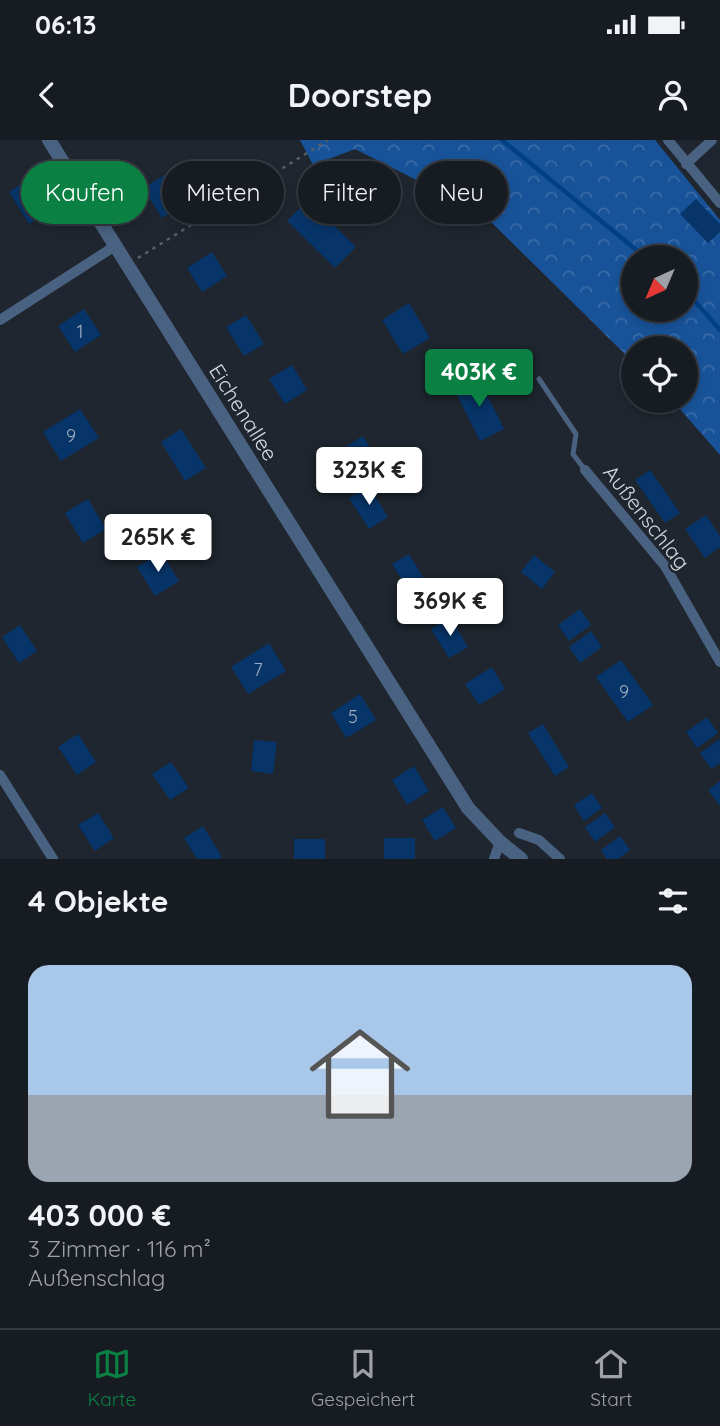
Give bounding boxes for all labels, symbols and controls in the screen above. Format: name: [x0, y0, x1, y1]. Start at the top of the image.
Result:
text: 06:13: [35, 8, 97, 41]
text: Doorstep: [288, 75, 432, 115]
icon: back: [28, 76, 66, 114]
icon: person: [654, 76, 692, 114]
chip: Kaufen: [21, 161, 148, 224]
chip: Mieten: [162, 161, 284, 224]
chip: Filter: [298, 161, 401, 224]
chip: Neu: [415, 161, 508, 224]
north arrow: [621, 245, 698, 322]
map controls: [621, 245, 698, 413]
house number: 1: [77, 320, 83, 343]
button: locate: [621, 336, 698, 413]
pin: 403K €: [422, 350, 536, 409]
text: 403K €: [441, 357, 517, 386]
street label: Eichenallee: [204, 359, 284, 465]
house number: 9: [66, 424, 76, 447]
pin: 323K €: [312, 448, 426, 507]
text: 323K €: [332, 455, 406, 484]
street label: Außenschlag: [598, 460, 696, 574]
pin: 265K €: [101, 514, 215, 574]
text: 265K €: [121, 522, 195, 551]
pin: 369K €: [393, 578, 507, 638]
text: 369K €: [413, 586, 487, 615]
house number: 7: [253, 658, 263, 681]
house number: 9: [619, 680, 629, 703]
house number: 5: [348, 705, 358, 728]
text: 4 Objekte: [28, 882, 169, 920]
icon: filters: [654, 882, 692, 920]
icon: home: [297, 1011, 423, 1137]
text: 403 000 €: [28, 1196, 171, 1234]
text: 3 Zimmer · 116 m²: [28, 1234, 211, 1263]
text: Außenschlag: [28, 1263, 165, 1292]
tab: Karte: [87, 1345, 136, 1411]
tab: Gespeichert: [311, 1345, 415, 1411]
tab: Start: [590, 1345, 633, 1411]

